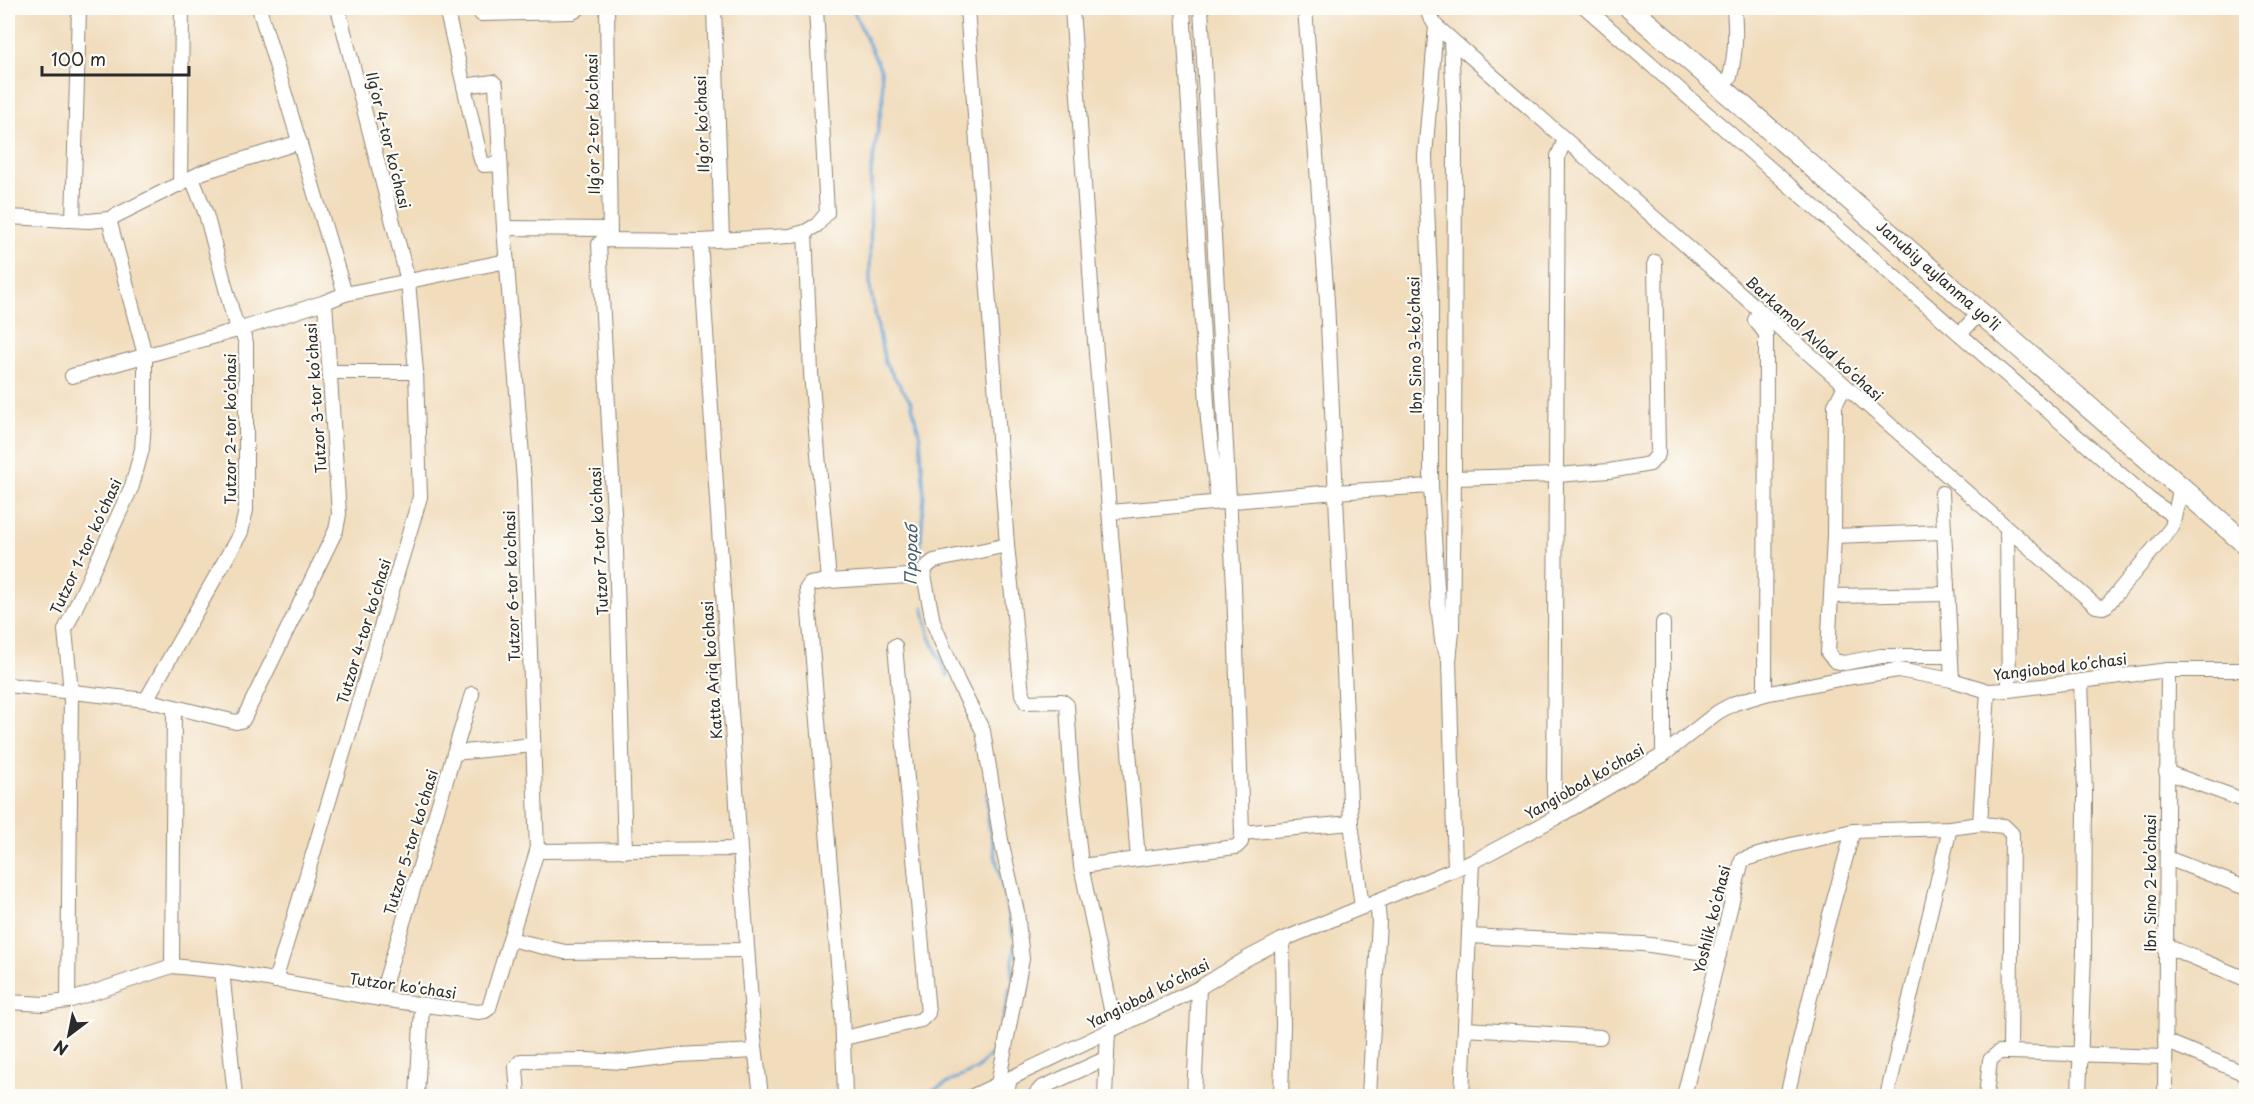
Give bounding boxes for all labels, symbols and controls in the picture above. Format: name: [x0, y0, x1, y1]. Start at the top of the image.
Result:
scale bar: [42, 39, 189, 77]
text: 100 m: [51, 45, 106, 72]
street label: Ilgʻor 2-tor koʻchasi: [579, 53, 605, 195]
street label: Ilgʻor 4-tor koʻchasi: [361, 69, 417, 211]
street label: Ilgʻor koʻchasi: [688, 75, 714, 173]
street label: Janubiy aylanma yoʻli: [1872, 214, 2006, 336]
street label: Barkamol Avlod koʻchasi: [1741, 270, 1889, 406]
street label: Ibn Sino 3-koʼchasi: [1401, 276, 1427, 414]
street label: Tutzor 3-tor koʻchasi: [298, 322, 332, 474]
street label: Tutzor 2-tor koʻchasi: [218, 353, 241, 505]
street label: Tutzor 7-tor koʻchasi: [583, 466, 613, 616]
street label: Tutzor 1-tor koʻchasi: [43, 474, 127, 618]
street label: Tutzor 6-tor koʻchasi: [497, 510, 525, 662]
water label: Прораб: [897, 521, 923, 585]
street label: Tutzor 4-tor koʻchasi: [330, 556, 396, 706]
street label: Katta Ariq koʻchasi: [695, 600, 727, 740]
street label: Yangiobod koʻchasi: [1992, 646, 2128, 686]
street label: Yangiobod koʻchasi: [1520, 737, 1648, 825]
street label: Tutzor 5-tor koʻchasi: [377, 766, 443, 918]
street label: Ibn Sino 2-koʼchasi: [2138, 814, 2161, 952]
street label: Yoshlik koʻchasi: [1686, 863, 1736, 975]
street label: Yangiobod koʻchasi: [1083, 952, 1213, 1034]
street label: Tutzor koʻchasi: [348, 966, 458, 1004]
north arrow: [39, 1005, 99, 1065]
text: N: [49, 1035, 72, 1062]

